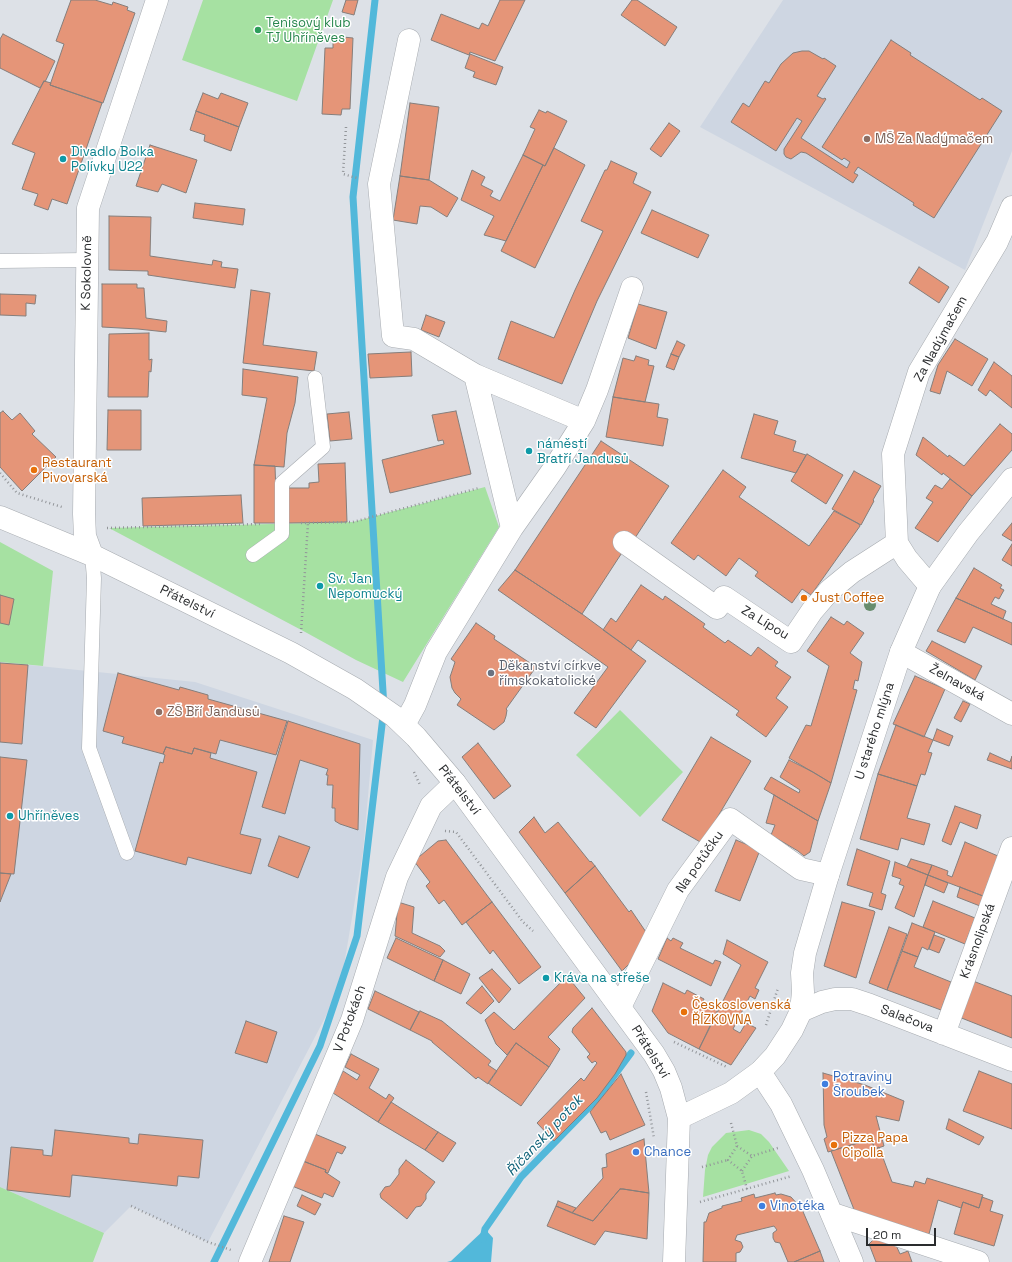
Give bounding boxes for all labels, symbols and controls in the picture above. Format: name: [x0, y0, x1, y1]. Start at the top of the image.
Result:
place label: Tenisový klub TJ Uhříněves: [266, 15, 351, 46]
marker: Tenisový klub TJ Uhříněves: [253, 25, 263, 35]
place label: MŠ Za Nadýmačem: [875, 131, 993, 147]
marker: MŠ Za Nadýmačem: [862, 134, 872, 144]
place label: Divadlo Bolka Polívky U22: [71, 144, 154, 175]
marker: Divadlo Bolka Polívky U22: [58, 154, 68, 164]
street label: K Sokolovně: [79, 235, 95, 311]
street label: Za Nadýmačem: [911, 293, 971, 385]
place label: náměstí Bratří Jandusů: [537, 436, 629, 467]
marker: náměstí Bratří Jandusů: [524, 446, 534, 456]
place label: Restaurant Pivovarská: [42, 455, 112, 486]
marker: Restaurant Pivovarská: [29, 465, 39, 475]
place label: Sv. Jan Nepomucký: [328, 571, 402, 602]
marker: Sv. Jan Nepomucký: [315, 581, 325, 591]
street label: Přátelství: [157, 582, 217, 622]
place label: Just Coffee: [812, 590, 884, 606]
marker: Just Coffee: [799, 593, 809, 603]
street label: Za Lípou: [738, 603, 792, 643]
place label: Děkanství církve římskokatolické: [499, 658, 601, 689]
street label: Želnavská: [926, 661, 988, 705]
marker: Děkanství církve římskokatolické: [486, 668, 496, 678]
street label: U starého mlýna: [852, 680, 898, 782]
place label: ZŠ Bří Jandusů: [167, 704, 260, 720]
marker: ZŠ Bří Jandusů: [154, 707, 164, 717]
street label: Přátelství: [435, 762, 483, 818]
place label: Uhříněves: [18, 808, 79, 824]
marker: Uhříněves: [5, 811, 15, 821]
street label: Na potůčku: [673, 828, 727, 896]
street label: Krásnolipská: [957, 901, 999, 981]
place label: Kráva na střeše: [554, 970, 650, 986]
marker: Kráva na střeše: [541, 973, 551, 983]
street label: V Potokách: [331, 983, 369, 1055]
place label: Československá ŘÍZKOVNA: [692, 997, 791, 1028]
street label: Salačova: [878, 1002, 936, 1036]
marker: Československá ŘÍZKOVNA: [679, 1007, 689, 1017]
street label: Přátelství: [628, 1023, 672, 1081]
place label: Potraviny Šroubek: [833, 1069, 892, 1100]
marker: Potraviny Šroubek: [820, 1079, 830, 1089]
water label: Říčanský potok: [503, 1092, 587, 1180]
place label: Pizza Papa Cipolla: [842, 1130, 908, 1161]
marker: Pizza Papa Cipolla: [829, 1140, 839, 1150]
place label: Chance: [644, 1144, 691, 1160]
marker: Chance: [631, 1147, 641, 1157]
place label: Vinotéka: [770, 1198, 825, 1214]
marker: Vinotéka: [757, 1201, 767, 1211]
scale bar: [868, 1220, 938, 1246]
text: 20 m: [873, 1227, 901, 1243]

